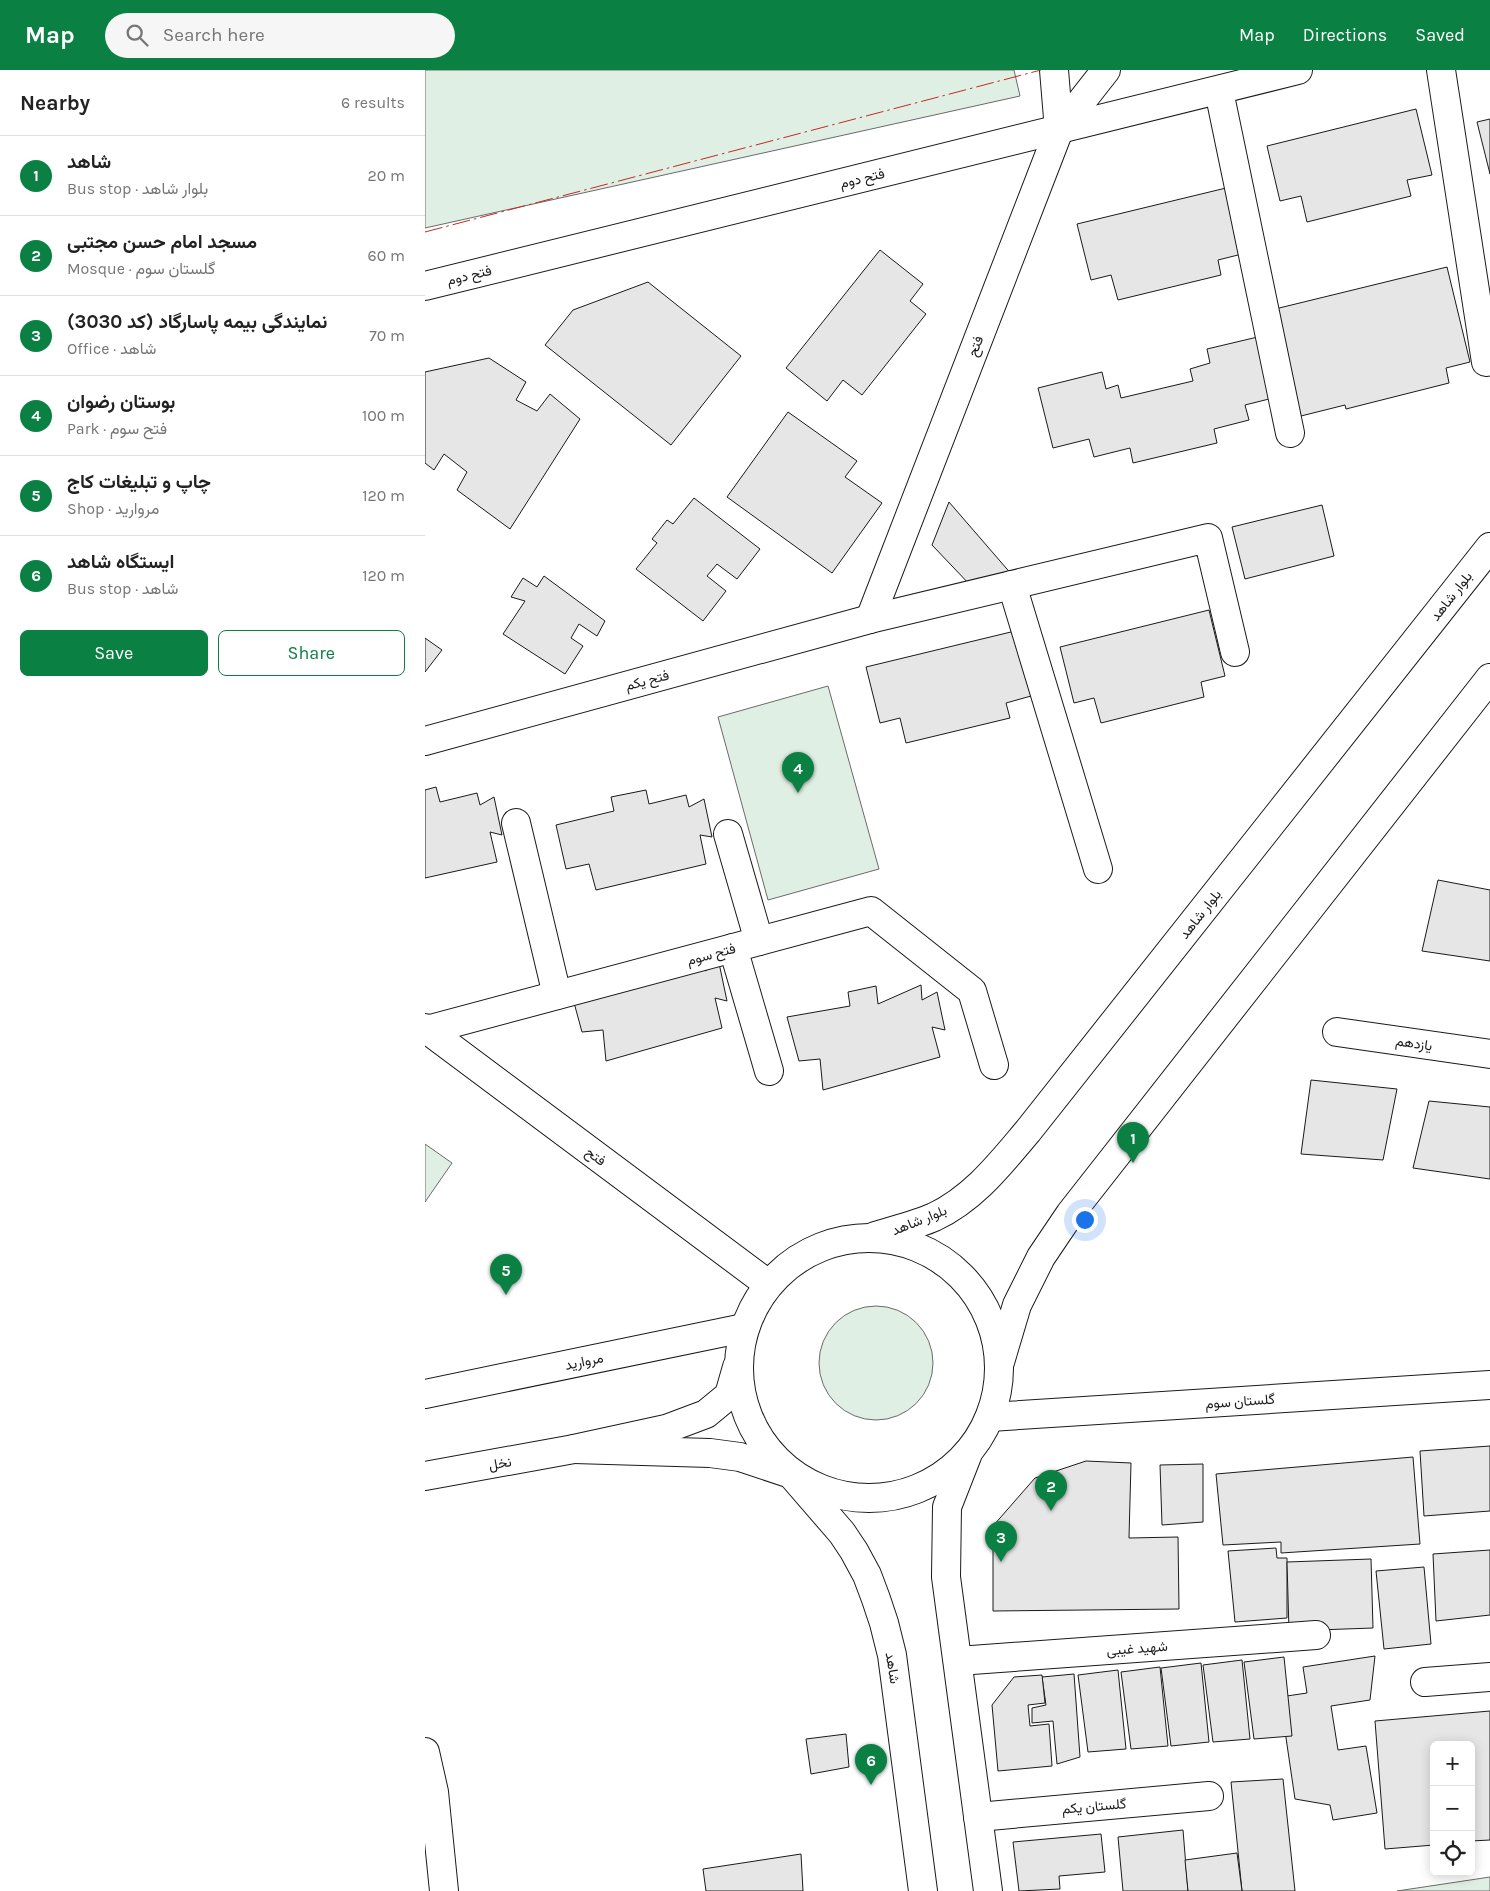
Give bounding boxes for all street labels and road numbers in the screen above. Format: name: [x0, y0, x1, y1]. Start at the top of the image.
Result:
street label: فتح دوم: [838, 165, 887, 194]
street label: فتح دوم: [445, 262, 494, 291]
street label: فتح: [964, 333, 989, 360]
street label: بلوار شاهد: [1427, 568, 1476, 624]
street label: فتح یکم: [623, 666, 671, 696]
street label: بلوار شاهد: [1176, 886, 1225, 942]
street label: فتح سوم: [685, 940, 738, 971]
street label: یازدهم: [1394, 1033, 1433, 1054]
street label: فتح: [581, 1143, 609, 1171]
street label: بلوار شاهد: [889, 1202, 949, 1239]
street label: مروارید: [563, 1349, 605, 1374]
street label: گلستان سوم: [1205, 1391, 1275, 1412]
street label: نخل: [487, 1453, 513, 1474]
street label: شهید غیبی: [1106, 1638, 1168, 1659]
street label: شاهد: [882, 1651, 903, 1685]
street label: گلستان یکم: [1061, 1795, 1127, 1818]

